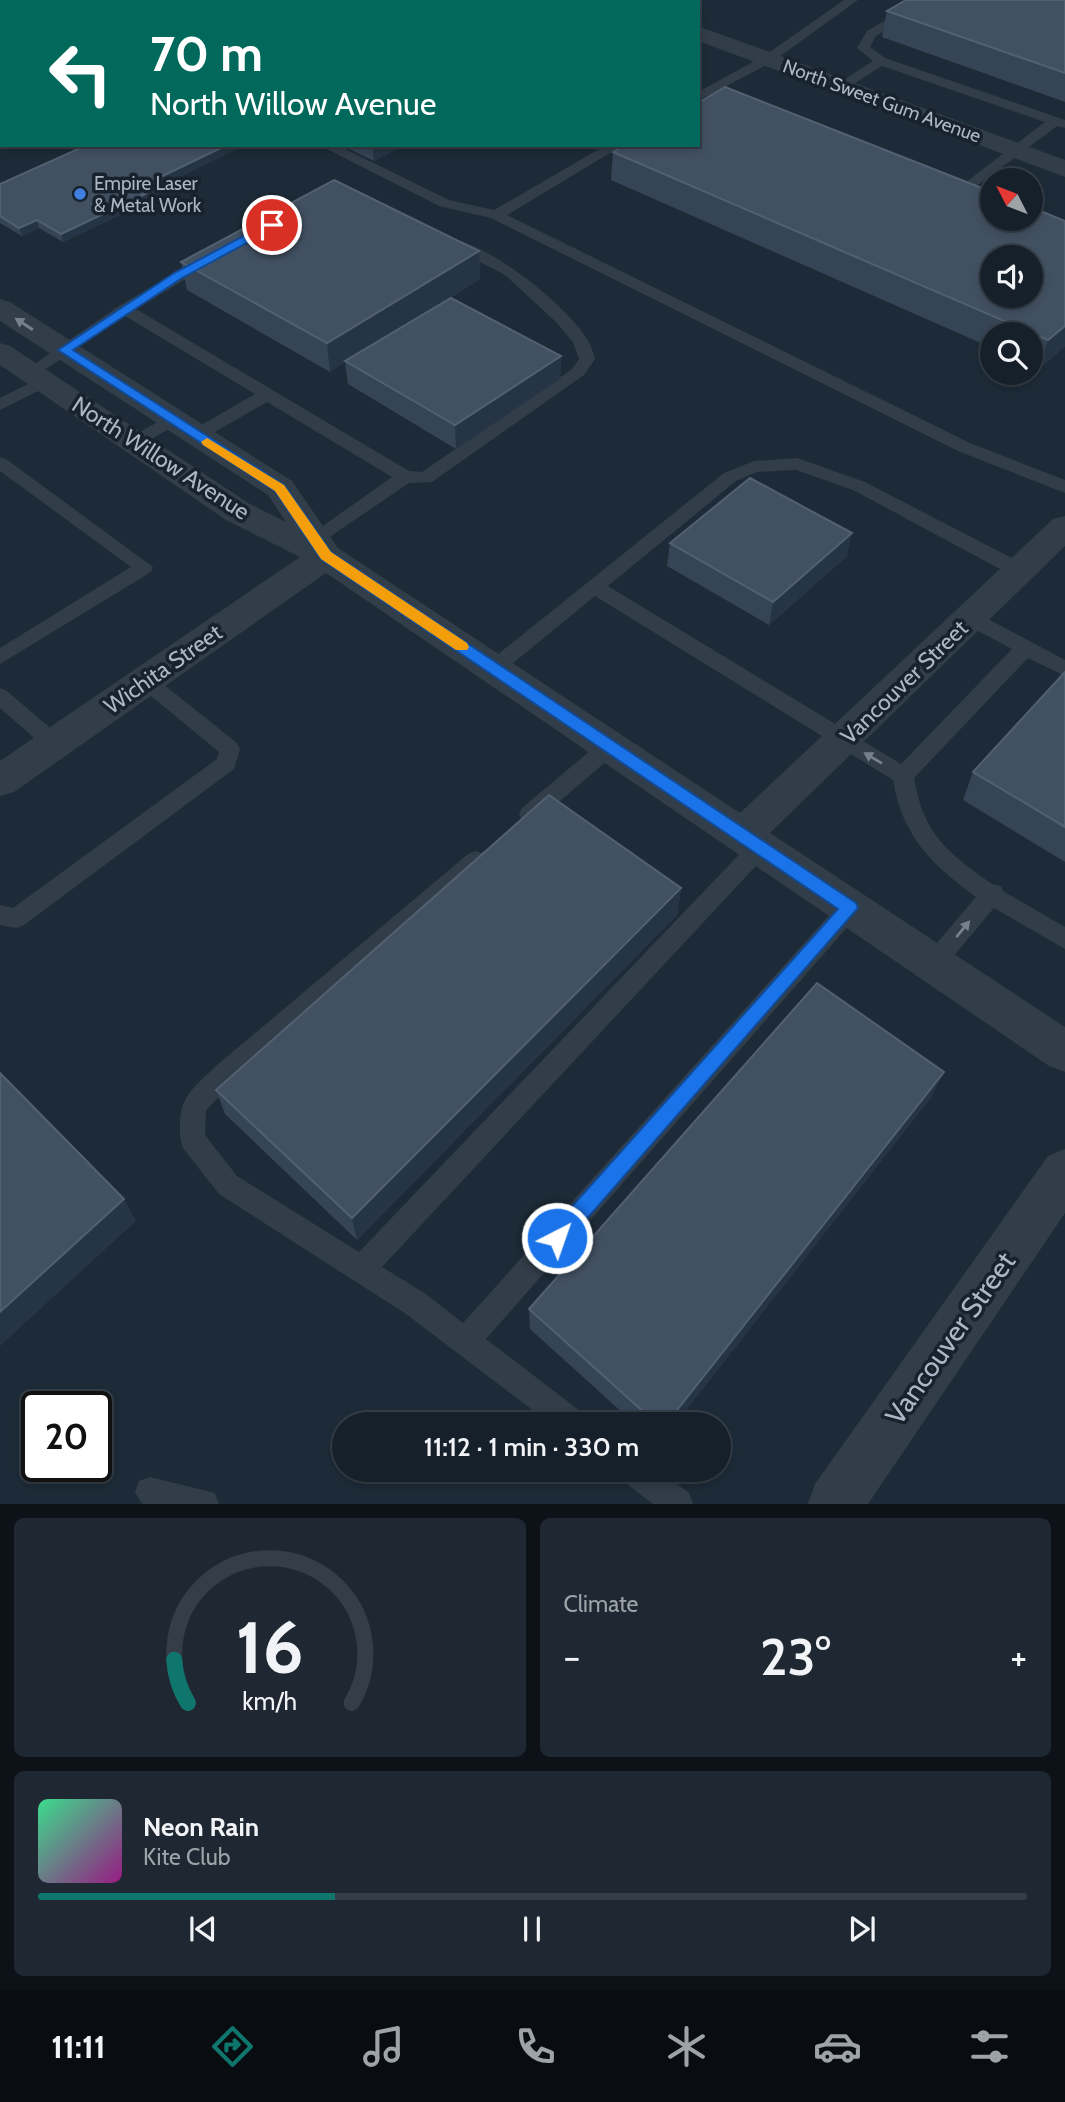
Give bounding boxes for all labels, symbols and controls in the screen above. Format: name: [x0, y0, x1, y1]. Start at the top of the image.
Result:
text: 70 m: [150, 24, 263, 83]
icon: left: [35, 28, 126, 119]
street label: North Sweet Gum Avenue: [780, 54, 984, 148]
text: North Willow Avenue: [150, 84, 436, 123]
north arrow: [980, 168, 1043, 231]
map controls: [980, 168, 1043, 385]
place label: Empire Laser & Metal Work: [94, 172, 202, 217]
marker: Empire Laser & Metal Work: [72, 186, 88, 202]
pin: [242, 195, 302, 255]
icon: arrive: [253, 206, 291, 244]
button: sound: [980, 245, 1043, 308]
one-way arrow: [14, 317, 33, 330]
button: search: [980, 322, 1043, 385]
street label: North Willow Avenue: [67, 390, 255, 526]
street label: Vancouver Street: [834, 614, 974, 750]
street label: Wichita Street: [99, 618, 227, 720]
one-way arrow: [864, 751, 883, 764]
one-way arrow: [955, 920, 970, 937]
position arrow: [520, 1201, 594, 1275]
street label: Vancouver Street: [878, 1245, 1022, 1431]
speed limit sign: 20: [21, 1391, 112, 1482]
text: 11:12 · 1 min · 330 m: [424, 1431, 639, 1463]
text: Climate: [564, 1590, 638, 1618]
text: 16: [236, 1604, 304, 1692]
text: 23°: [760, 1625, 831, 1688]
text: −: [564, 1633, 580, 1680]
text: +: [1010, 1633, 1027, 1680]
text: km/h: [242, 1686, 297, 1716]
text: Neon Rain: [143, 1811, 259, 1843]
text: Kite Club: [143, 1843, 230, 1871]
icon: previous: [184, 1910, 222, 1948]
icon: pause: [513, 1910, 551, 1948]
icon: next: [843, 1910, 881, 1948]
icon: directions: [208, 2022, 257, 2071]
icon: music: [359, 2022, 408, 2071]
icon: phone: [511, 2022, 560, 2071]
icon: climate: [662, 2022, 711, 2071]
icon: car: [813, 2022, 862, 2071]
icon: filters: [965, 2022, 1014, 2071]
text: 11:11: [51, 2027, 106, 2066]

